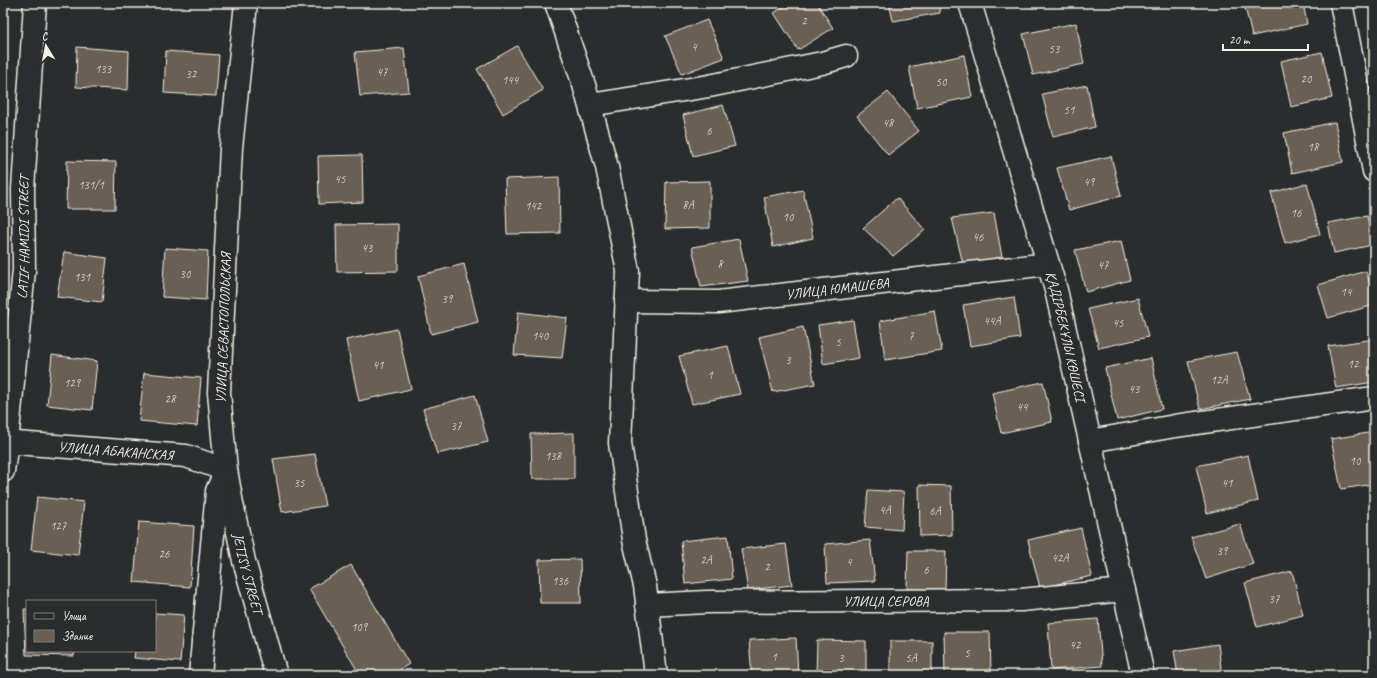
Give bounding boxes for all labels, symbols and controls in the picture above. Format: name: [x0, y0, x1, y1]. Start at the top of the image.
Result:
house number: 2: [801, 13, 808, 29]
north arrow: [26, 26, 66, 66]
scale bar: [1223, 26, 1308, 52]
text: С: [40, 29, 50, 44]
text: 20 m: [1229, 32, 1251, 48]
house number: 4: [691, 39, 698, 55]
house number: 53: [1049, 41, 1061, 57]
house number: 133: [95, 61, 113, 77]
house number: 47: [377, 64, 388, 80]
house number: 32: [186, 66, 198, 82]
house number: 20: [1301, 71, 1313, 87]
house number: 144: [502, 72, 520, 88]
house number: 50: [936, 74, 948, 90]
house number: 51: [1064, 102, 1075, 118]
house number: 48: [883, 115, 895, 131]
house number: 6: [706, 123, 712, 139]
house number: 18: [1308, 139, 1320, 155]
street label: LATIF HAMIDI STREET: [13, 171, 33, 300]
house number: 45: [335, 171, 346, 187]
house number: 49: [1084, 174, 1096, 190]
house number: 131/1: [78, 177, 104, 193]
house number: 8А: [682, 197, 695, 213]
house number: 142: [525, 198, 543, 214]
house number: 16: [1291, 205, 1302, 221]
house number: 10: [783, 209, 795, 225]
house number: 46: [973, 229, 984, 245]
house number: 43: [362, 240, 374, 256]
street label: УЛИЦА СЕВАСТОПОЛЬСКАЯ: [212, 250, 235, 404]
house number: 8: [717, 256, 724, 272]
house number: 47: [1098, 257, 1109, 273]
house number: 30: [180, 266, 192, 282]
house number: 131: [74, 269, 91, 285]
street label: ҚАДІРБЕКҰЛЫ КӨШЕСІ: [1042, 269, 1090, 406]
street label: УЛИЦА ЮМАШЕВА: [785, 274, 891, 303]
house number: 14: [1341, 284, 1353, 300]
house number: 39: [442, 291, 454, 307]
house number: 44А: [984, 313, 1001, 329]
house number: 45: [1113, 315, 1124, 331]
house number: 140: [532, 328, 550, 344]
house number: 7: [908, 328, 914, 344]
house number: 5: [835, 334, 841, 350]
house number: 3: [785, 352, 792, 368]
house number: 12: [1348, 356, 1360, 372]
house number: 41: [373, 357, 384, 373]
house number: 1: [707, 367, 713, 383]
house number: 12А: [1211, 372, 1228, 388]
house number: 129: [64, 375, 82, 391]
house number: 43: [1129, 381, 1141, 397]
house number: 28: [165, 391, 177, 407]
house number: 44: [1017, 399, 1029, 415]
house number: 37: [451, 418, 462, 434]
street label: УЛИЦА АБАКАНСКАЯ: [58, 438, 176, 464]
house number: 138: [545, 448, 563, 464]
house number: 10: [1350, 453, 1362, 469]
house number: 35: [294, 475, 305, 491]
house number: 41: [1222, 475, 1233, 491]
house number: 4А: [879, 502, 892, 518]
house number: 6А: [929, 503, 942, 519]
house number: 127: [50, 518, 67, 534]
street label: JETISY STREET: [229, 531, 267, 619]
house number: 39: [1217, 543, 1229, 559]
house number: 26: [159, 546, 170, 562]
house number: 42А: [1052, 550, 1069, 566]
house number: 2А: [700, 552, 713, 568]
house number: 4: [846, 554, 853, 570]
house number: 2: [764, 559, 771, 575]
house number: 6: [923, 562, 929, 578]
house number: 136: [552, 573, 569, 589]
house number: 37: [1269, 591, 1280, 607]
street label: УЛИЦА СЕРОВА: [843, 593, 930, 610]
legend: [26, 600, 156, 652]
text: Улица: [62, 608, 87, 624]
house number: 109: [351, 619, 369, 635]
text: Здание: [62, 628, 93, 644]
house number: 42: [1070, 637, 1082, 653]
house number: 5: [964, 645, 970, 661]
house number: 1: [771, 649, 777, 665]
house number: 3: [838, 650, 845, 666]
house number: 5А: [905, 650, 918, 666]

